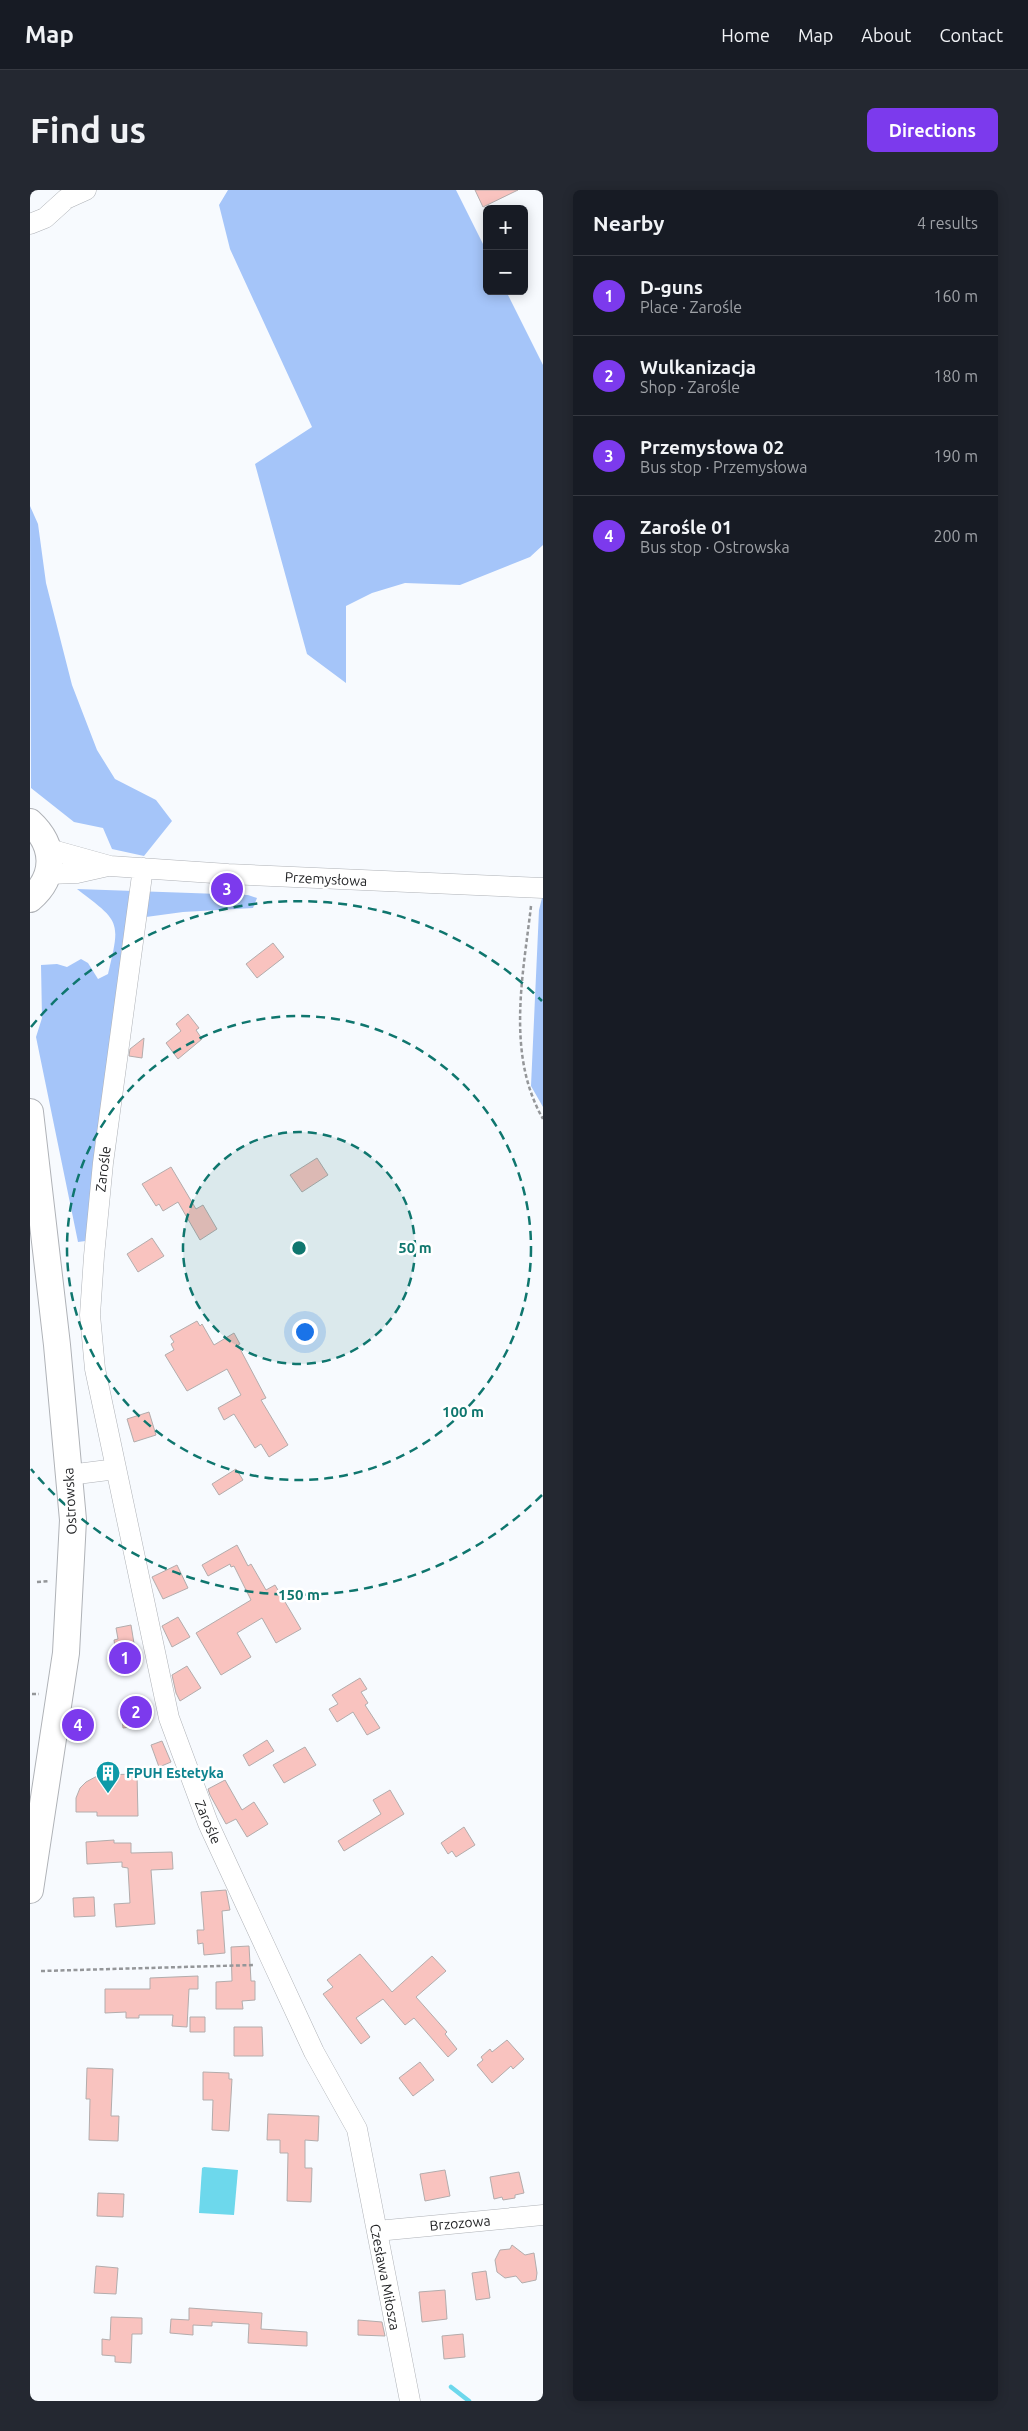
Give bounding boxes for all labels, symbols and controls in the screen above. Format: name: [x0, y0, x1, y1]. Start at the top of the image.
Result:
text: Map: [25, 21, 74, 48]
text: Home: [721, 25, 770, 45]
text: Map: [798, 25, 833, 45]
text: About: [861, 25, 911, 45]
text: Contact: [939, 25, 1003, 45]
button: Directions: [867, 108, 998, 152]
text: Find us: [30, 110, 146, 150]
map controls: [483, 205, 528, 295]
button: +: [483, 205, 528, 250]
text: Nearby: [593, 211, 664, 235]
text: 4 results: [917, 214, 978, 232]
button: −: [483, 250, 528, 295]
text: D-guns: [640, 276, 703, 298]
text: 1: [604, 287, 614, 305]
text: 160 m: [933, 287, 978, 305]
text: Place · Zarośle: [640, 298, 742, 316]
text: Wulkanizacja: [640, 356, 756, 378]
text: 2: [604, 367, 614, 385]
text: 180 m: [933, 367, 978, 385]
text: Shop · Zarośle: [640, 378, 740, 396]
text: Przemysłowa 02: [640, 436, 784, 458]
text: 3: [604, 447, 614, 465]
text: 190 m: [933, 447, 978, 465]
text: Bus stop · Przemysłowa: [640, 458, 808, 476]
text: Zarośle 01: [640, 516, 733, 538]
text: 4: [604, 527, 614, 545]
text: 200 m: [933, 527, 978, 545]
text: Bus stop · Ostrowska: [640, 538, 790, 556]
street label: Przemysłowa: [284, 869, 368, 889]
pin: 3: [211, 870, 243, 908]
street label: Zarośle: [92, 1145, 114, 1193]
centre of rings: [290, 1239, 308, 1257]
text: 50 m: [398, 1239, 432, 1256]
your location: [292, 1319, 318, 1345]
text: 100 m: [442, 1403, 484, 1420]
street label: Ostrowska: [60, 1467, 80, 1535]
text: 150 m: [278, 1586, 320, 1603]
pin: 1: [109, 1639, 141, 1677]
pin: 2: [120, 1693, 152, 1731]
pin: 4: [62, 1706, 94, 1744]
building icon: FPUH Estetyka: [95, 1760, 121, 1794]
place label: FPUH Estetyka: [126, 1765, 224, 1781]
street label: Zarośle: [192, 1798, 224, 1846]
street label: Brzozowa: [429, 2212, 491, 2234]
street label: Czesława Miłosza: [367, 2222, 403, 2332]

